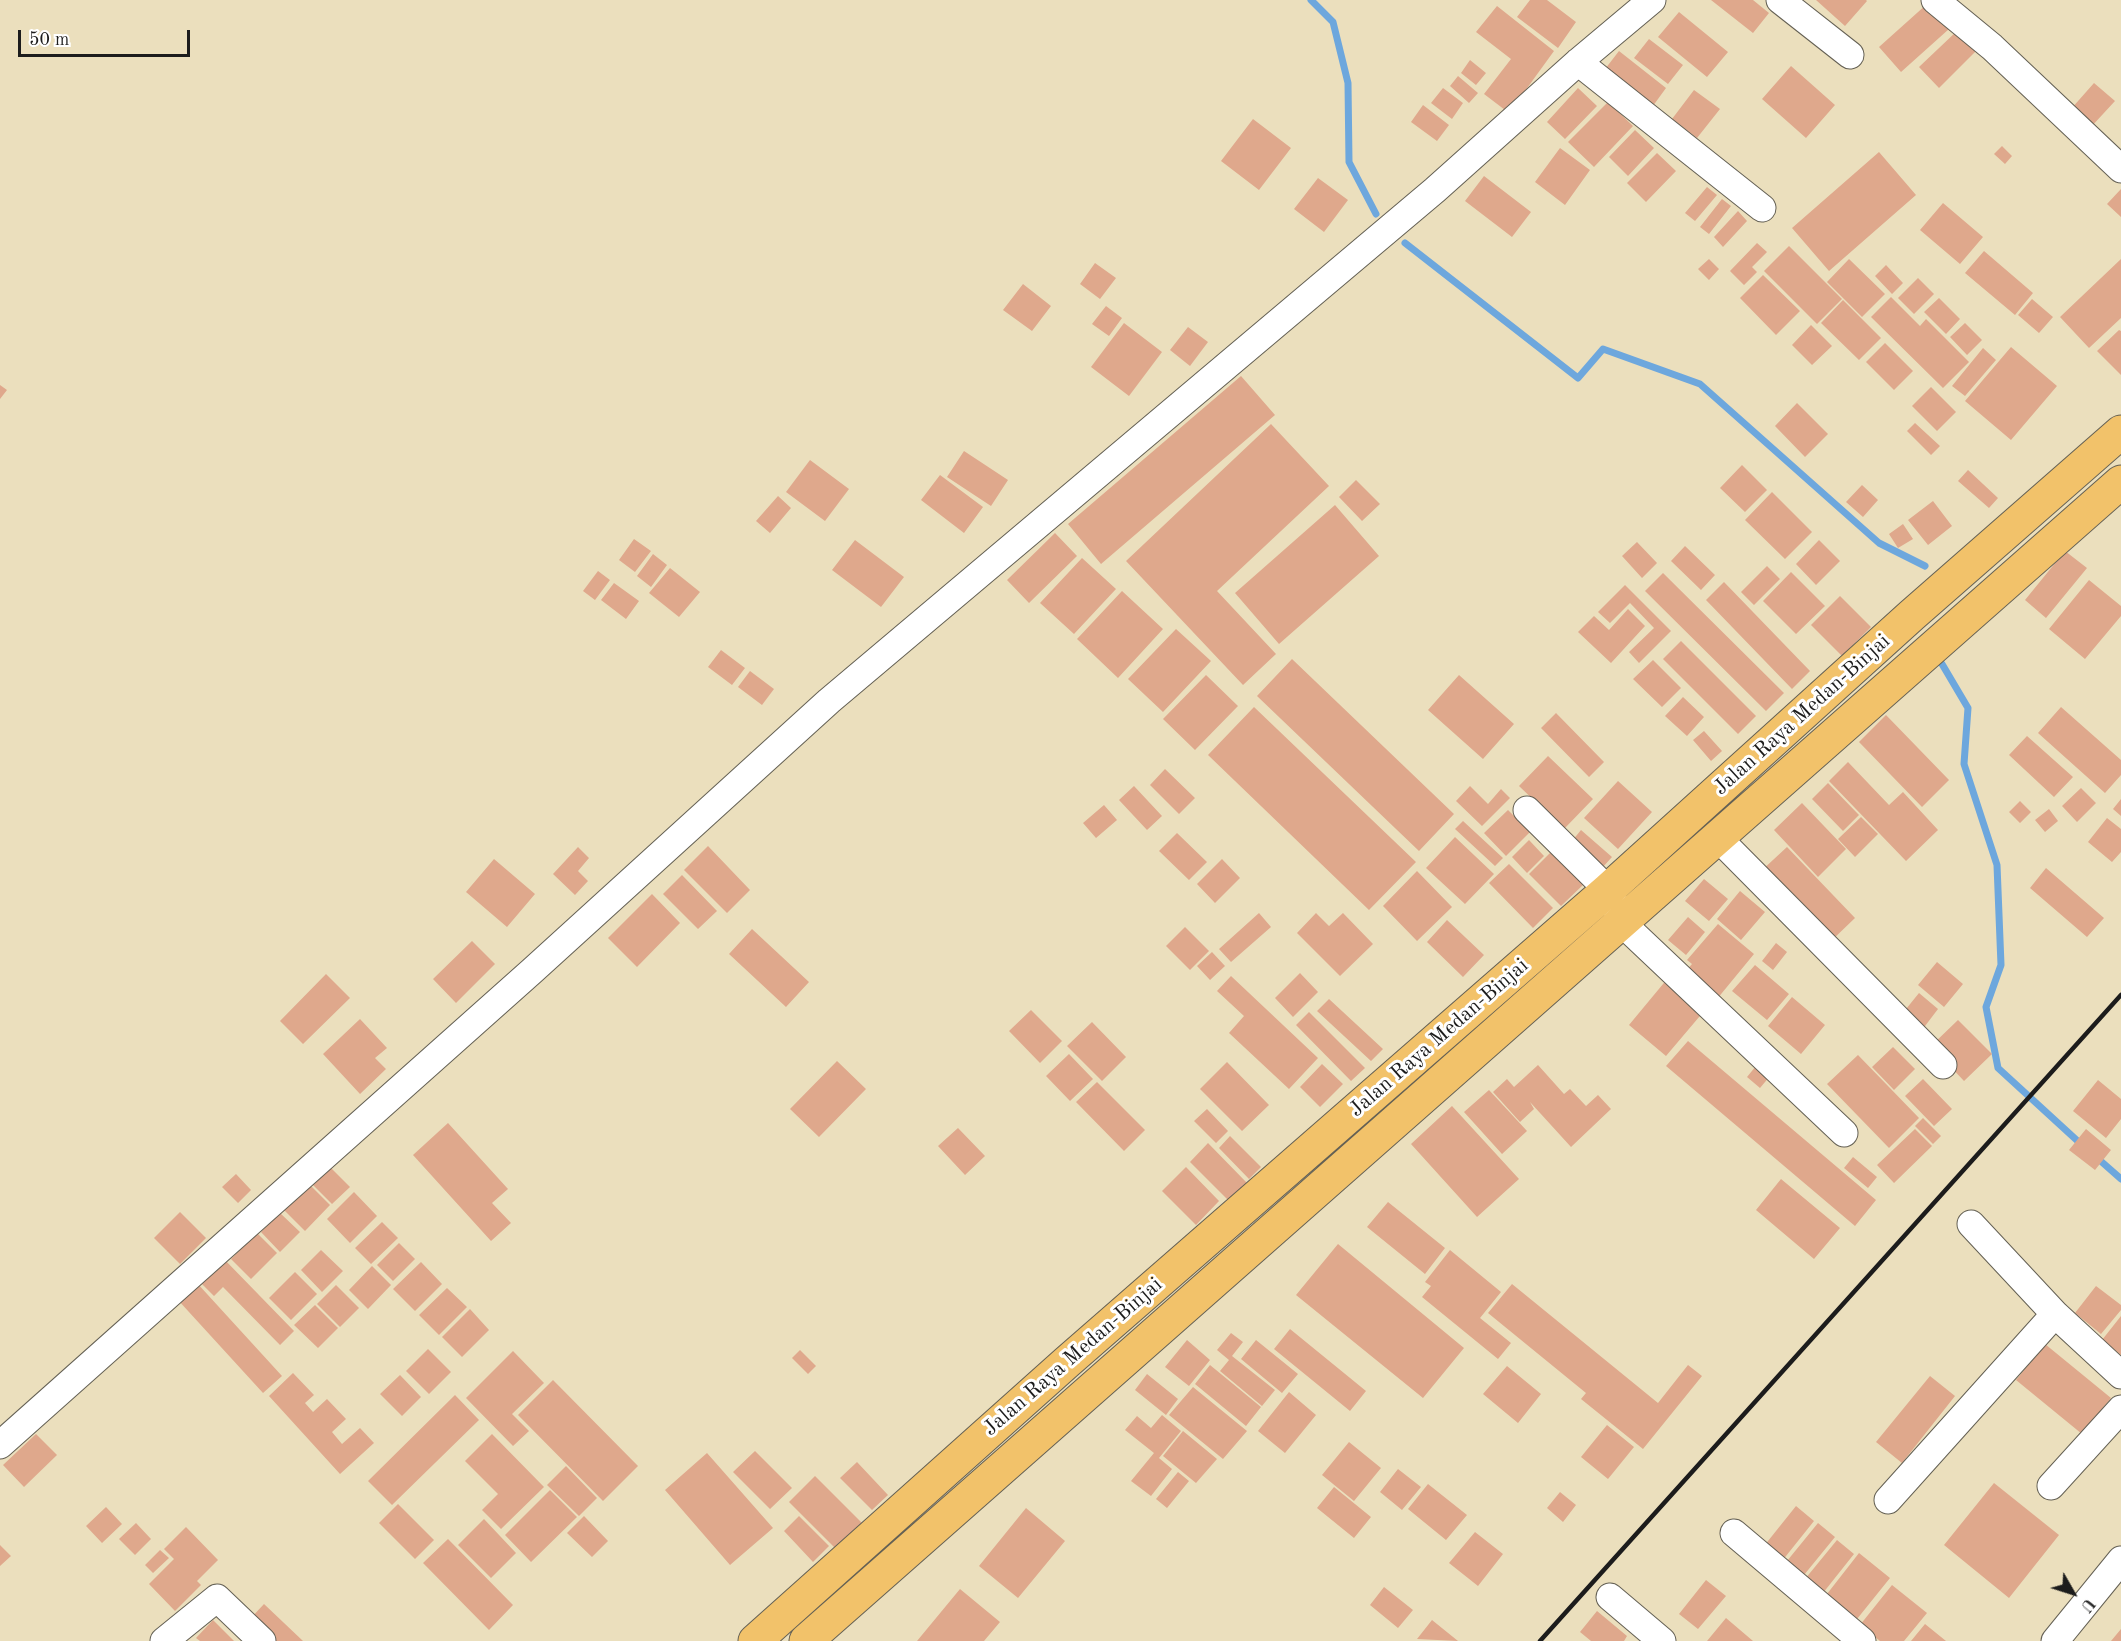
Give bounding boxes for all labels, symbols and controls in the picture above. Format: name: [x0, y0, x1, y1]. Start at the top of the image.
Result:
scale bar: [21, 18, 194, 56]
text: 50 m: [29, 31, 69, 49]
street label: Jalan Raya Medan-Binjai: [1709, 629, 1895, 801]
street label: Jalan Raya Medan-Binjai: [1344, 953, 1534, 1123]
street label: Jalan Raya Medan-Binjai: [978, 1272, 1168, 1442]
north arrow: [2043, 1563, 2103, 1623]
text: U: [2077, 1594, 2097, 1614]

